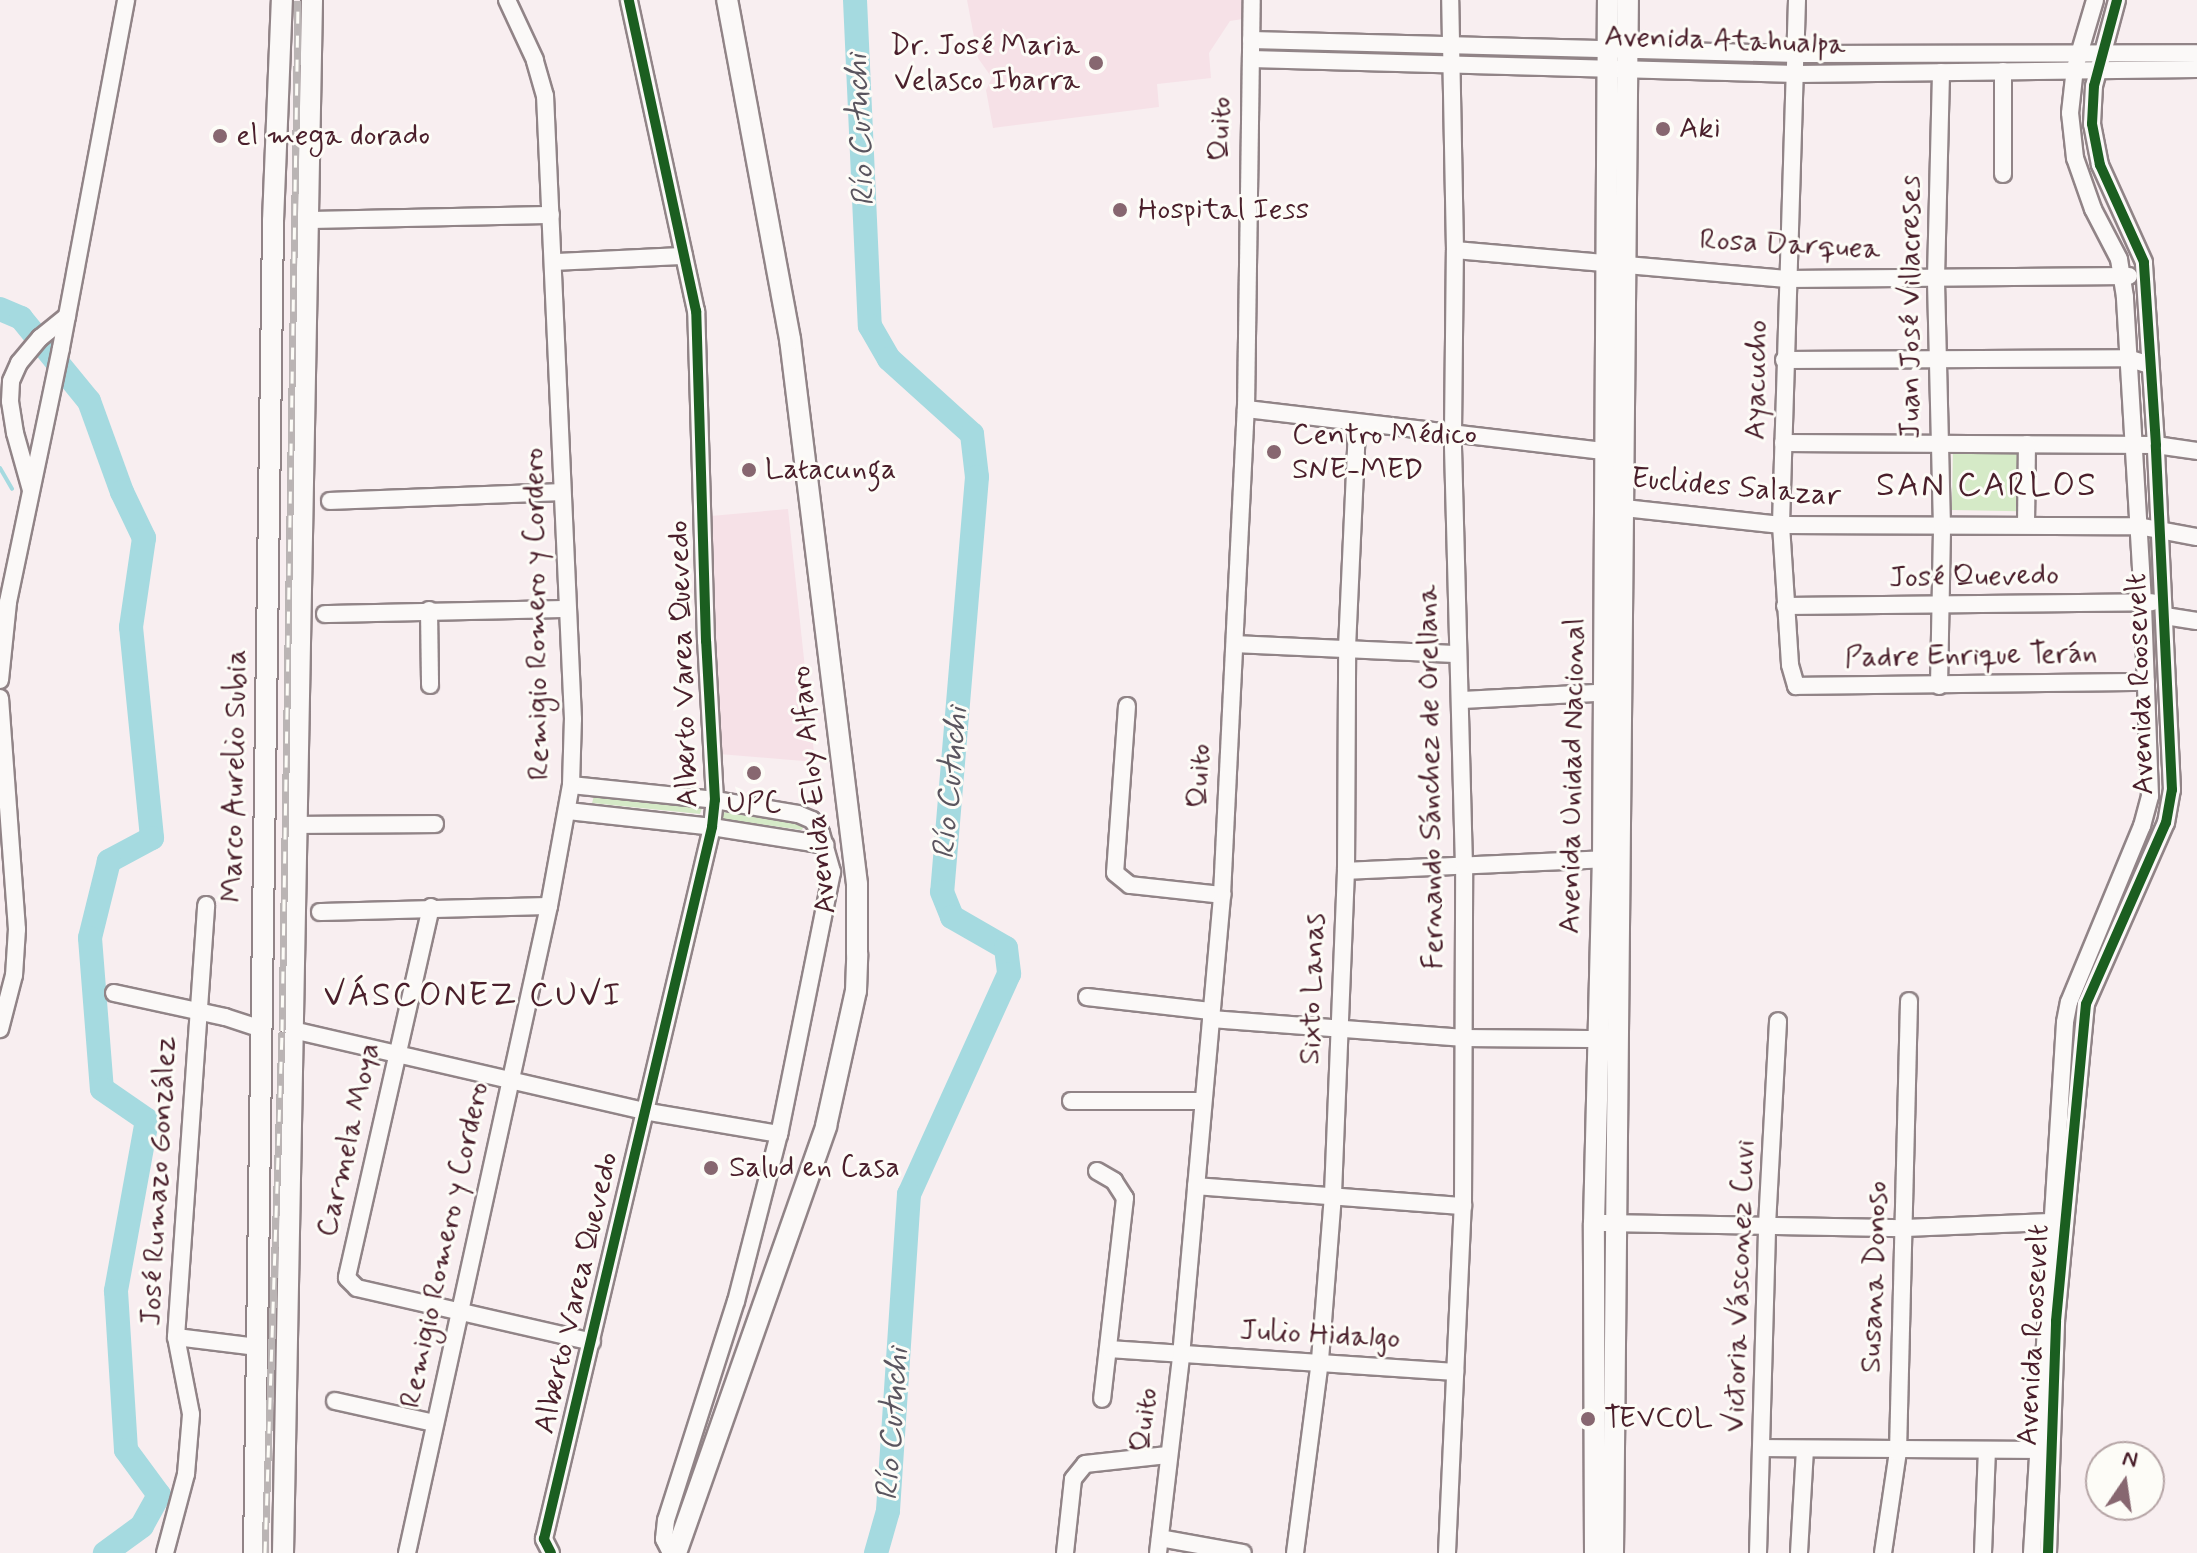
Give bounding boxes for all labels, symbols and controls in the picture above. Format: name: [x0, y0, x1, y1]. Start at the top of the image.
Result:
street label: Avenida Atahualpa: [1605, 19, 1845, 63]
place label: Dr. José Maria Velasco Ibarra: [890, 28, 1080, 98]
water label: Río Cutuchi: [838, 51, 884, 209]
marker: Dr. José Maria Velasco Ibarra: [1087, 54, 1105, 72]
street label: Quito: [1202, 96, 1240, 162]
place label: Aki: [1679, 111, 1721, 147]
place label: el mega dorado: [236, 118, 422, 154]
marker: Aki: [1654, 120, 1672, 138]
marker: el mega dorado: [211, 127, 229, 145]
street label: Juan José Villacreses: [1893, 175, 1929, 439]
place label: Hospital Iess: [1138, 192, 1309, 228]
marker: Hospital Iess: [1109, 199, 1131, 221]
street label: Rosa Darquea: [1703, 223, 1877, 267]
street label: Ayacucho: [1738, 320, 1776, 440]
place label: Centro Médico SNE-MED: [1292, 417, 1477, 488]
marker: Centro Médico SNE-MED: [1263, 441, 1285, 463]
street label: Remigio Romero y Cordero: [516, 445, 558, 783]
place label: Latacunga: [765, 452, 896, 488]
marker: Latacunga: [740, 461, 758, 479]
street label: Euclides Salazar: [1631, 461, 1841, 515]
district label: SAN CARLOS: [1877, 466, 2097, 506]
street label: Alberto Varea Quevedo: [661, 518, 707, 810]
street label: José Quevedo: [1889, 558, 2059, 596]
street label: Avenida Roosevelt: [2119, 571, 2163, 797]
street label: Fernando Sánchez de Orellana: [1410, 583, 1452, 971]
street label: Avenida Unidad Nacional: [1552, 615, 1594, 937]
street label: Padre Enrique Terán: [1841, 636, 2101, 676]
street label: Marco Aurelio Subia: [215, 649, 255, 903]
street label: Avenida Eloy Alfaro: [783, 665, 845, 915]
water label: Río Cutuchi: [925, 703, 977, 863]
street label: Quito: [1180, 743, 1220, 809]
marker: UPC: [745, 764, 763, 782]
place label: UPC: [727, 786, 781, 822]
street label: Sixto Lanas: [1292, 915, 1334, 1063]
district label: VÁSCONEZ CUVI: [323, 976, 623, 1016]
street label: José Rumazo González: [133, 1035, 185, 1327]
street label: Carmela Moya: [309, 1040, 389, 1240]
street label: Remigio Romero y Cordero: [392, 1076, 498, 1414]
street label: Victoria Vásconez Cuvi: [1717, 1137, 1763, 1435]
street label: Alberto Varea Quevedo: [527, 1147, 627, 1439]
place label: Salud en Casa: [729, 1150, 905, 1186]
marker: Salud en Casa: [700, 1157, 722, 1179]
street label: Susana Donoso: [1854, 1180, 1896, 1374]
street label: Avenida Roosevelt: [2010, 1222, 2058, 1448]
street label: Julio Hidalgo: [1241, 1313, 1399, 1357]
water label: Río Cutuchi: [868, 1345, 918, 1503]
street label: Quito: [1123, 1386, 1167, 1454]
place label: TEVCOL: [1604, 1401, 1712, 1437]
marker: TEVCOL: [1579, 1410, 1597, 1428]
north arrow: [2085, 1441, 2165, 1521]
text: N: [2120, 1444, 2140, 1475]

